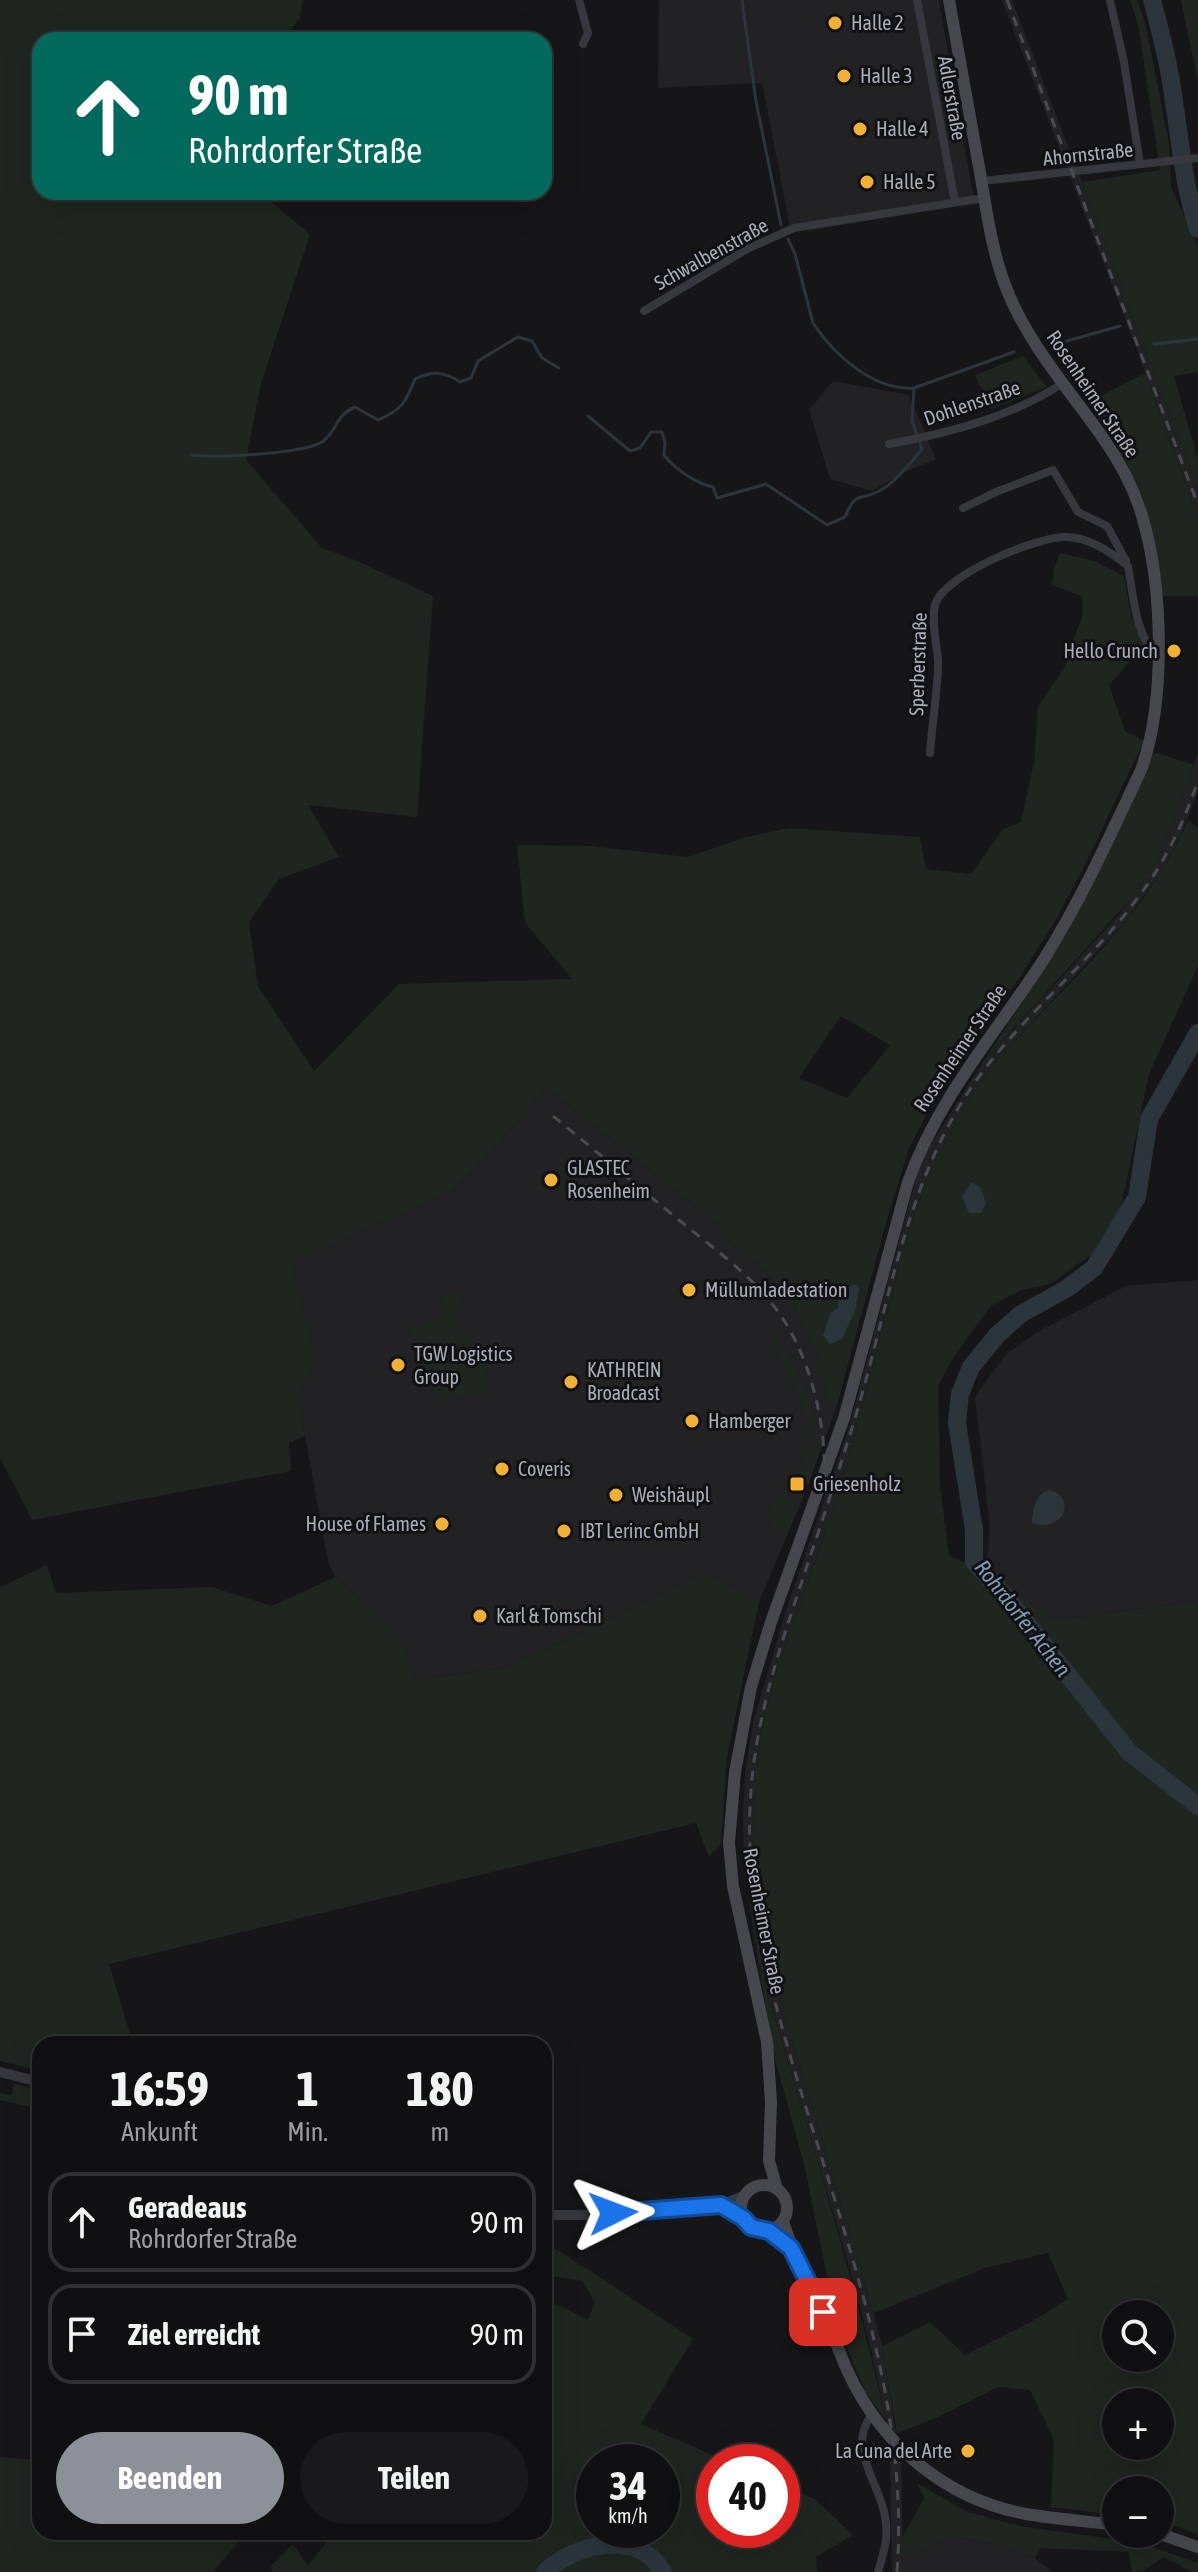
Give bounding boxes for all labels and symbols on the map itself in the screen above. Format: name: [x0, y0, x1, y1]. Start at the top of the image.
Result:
place label: Halle 2: [851, 11, 904, 34]
marker: Halle 2: [826, 14, 844, 32]
street label: Adlerstraße: [934, 54, 971, 142]
place label: Halle 3: [860, 64, 913, 87]
marker: Halle 3: [835, 67, 853, 85]
place label: Halle 4: [876, 117, 929, 140]
marker: Halle 4: [851, 120, 869, 138]
street label: Ahornstraße: [1042, 137, 1134, 170]
place label: Halle 5: [883, 170, 936, 193]
marker: Halle 5: [858, 173, 876, 191]
street label: Schwalbenstraße: [650, 213, 772, 294]
street label: Rosenheimer Straße: [1042, 326, 1144, 462]
street label: Dohlenstraße: [921, 375, 1023, 430]
street label: Sperberstraße: [904, 612, 931, 716]
place label: Hello Crunch: [1063, 639, 1158, 662]
marker: Hello Crunch: [1165, 642, 1183, 660]
street label: Rosenheimer Straße: [909, 980, 1011, 1116]
place label: GLASTEC Rosenheim: [567, 1156, 650, 1202]
marker: GLASTEC Rosenheim: [542, 1171, 560, 1189]
place label: Müllumladestation: [705, 1278, 847, 1301]
marker: Müllumladestation: [680, 1281, 698, 1299]
place label: TGW Logistics Group: [414, 1342, 512, 1388]
marker: TGW Logistics Group: [389, 1356, 407, 1374]
place label: KATHREIN Broadcast: [587, 1358, 662, 1404]
marker: KATHREIN Broadcast: [562, 1373, 580, 1391]
place label: Hamberger: [708, 1409, 791, 1432]
marker: Hamberger: [683, 1412, 701, 1430]
place label: Coveris: [518, 1457, 571, 1480]
marker: Coveris: [493, 1460, 511, 1478]
place label: Griesenholz: [813, 1472, 901, 1495]
marker: Griesenholz: [788, 1475, 806, 1493]
place label: Weishäupl: [632, 1483, 711, 1506]
marker: Weishäupl: [607, 1486, 625, 1504]
place label: House of Flames: [306, 1512, 426, 1535]
marker: House of Flames: [433, 1515, 451, 1533]
place label: IBT Lerinc GmbH: [580, 1519, 699, 1542]
marker: IBT Lerinc GmbH: [555, 1522, 573, 1540]
water label: Rohrdorfer Achen: [969, 1555, 1077, 1682]
place label: Karl & Tomschi: [496, 1604, 602, 1627]
marker: Karl & Tomschi: [471, 1607, 489, 1625]
street label: Rosenheimer Straße: [739, 1846, 790, 1996]
position arrow: [571, 2171, 655, 2255]
pin: [789, 2278, 857, 2346]
place label: La Cuna del Arte: [835, 2439, 952, 2462]
marker: La Cuna del Arte: [959, 2442, 977, 2460]
speed limit sign: 40: [696, 2444, 800, 2548]

